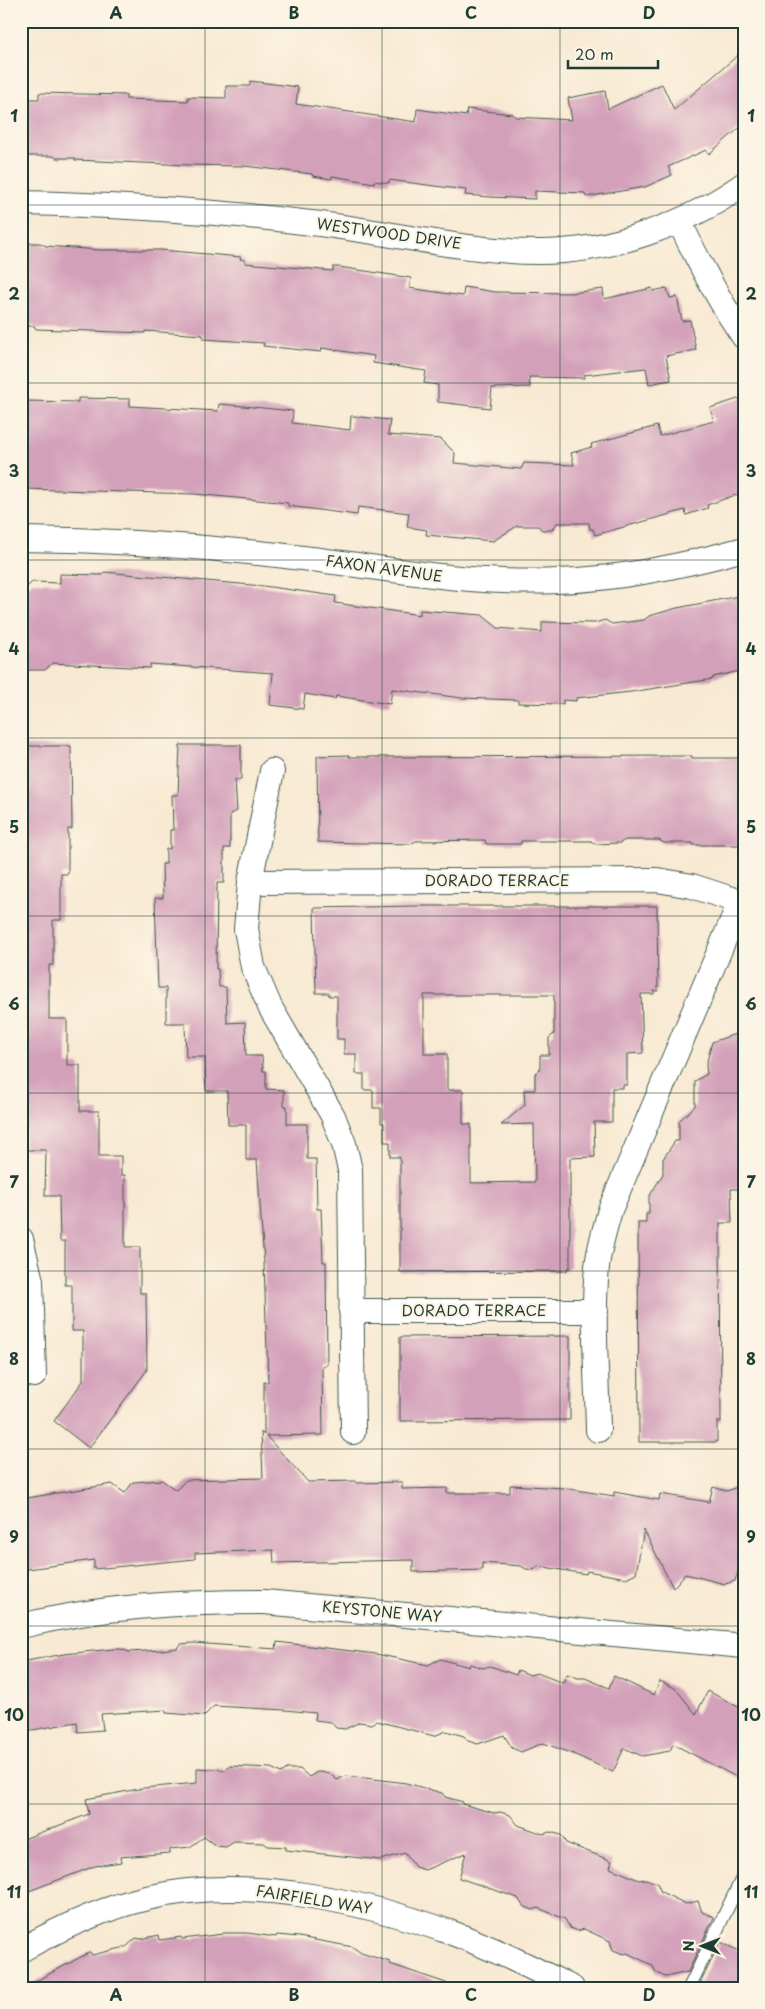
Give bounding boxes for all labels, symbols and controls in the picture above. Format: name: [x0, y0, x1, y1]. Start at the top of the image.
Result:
text: A: [110, 0, 123, 24]
text: B: [289, 0, 300, 24]
text: C: [465, 0, 477, 24]
text: D: [643, 0, 655, 24]
scale bar: [568, 38, 658, 70]
text: 20 m: [575, 42, 614, 65]
text: 1: [10, 103, 18, 127]
text: 1: [747, 103, 755, 127]
street label: WESTWOOD DRIVE: [315, 211, 463, 254]
text: 2: [8, 281, 20, 305]
text: 2: [745, 281, 757, 305]
text: 3: [9, 458, 19, 482]
text: 3: [746, 458, 756, 482]
street label: FAXON AVENUE: [324, 548, 444, 587]
text: 4: [9, 636, 20, 660]
text: 4: [746, 636, 757, 660]
text: 5: [9, 814, 19, 838]
text: 5: [746, 814, 756, 838]
street label: DORADO TERRACE: [425, 868, 569, 891]
text: 6: [8, 991, 20, 1015]
text: 6: [745, 991, 757, 1015]
text: 7: [9, 1169, 19, 1193]
text: 7: [746, 1169, 756, 1193]
street label: DORADO TERRACE: [402, 1298, 546, 1321]
text: 8: [9, 1346, 19, 1370]
text: 8: [746, 1346, 756, 1370]
text: 9: [9, 1524, 19, 1548]
text: 9: [746, 1524, 756, 1548]
street label: KEYSTONE WAY: [321, 1594, 443, 1627]
text: 10: [4, 1702, 24, 1726]
text: 10: [741, 1702, 761, 1726]
street label: FAIRFIELD WAY: [254, 1878, 374, 1919]
text: 11: [7, 1879, 21, 1903]
text: 11: [744, 1879, 758, 1903]
north arrow: [678, 1922, 728, 1972]
text: N: [678, 1940, 699, 1952]
text: A: [110, 1982, 123, 2006]
text: B: [289, 1982, 300, 2006]
text: C: [465, 1982, 477, 2006]
text: D: [643, 1982, 655, 2006]

